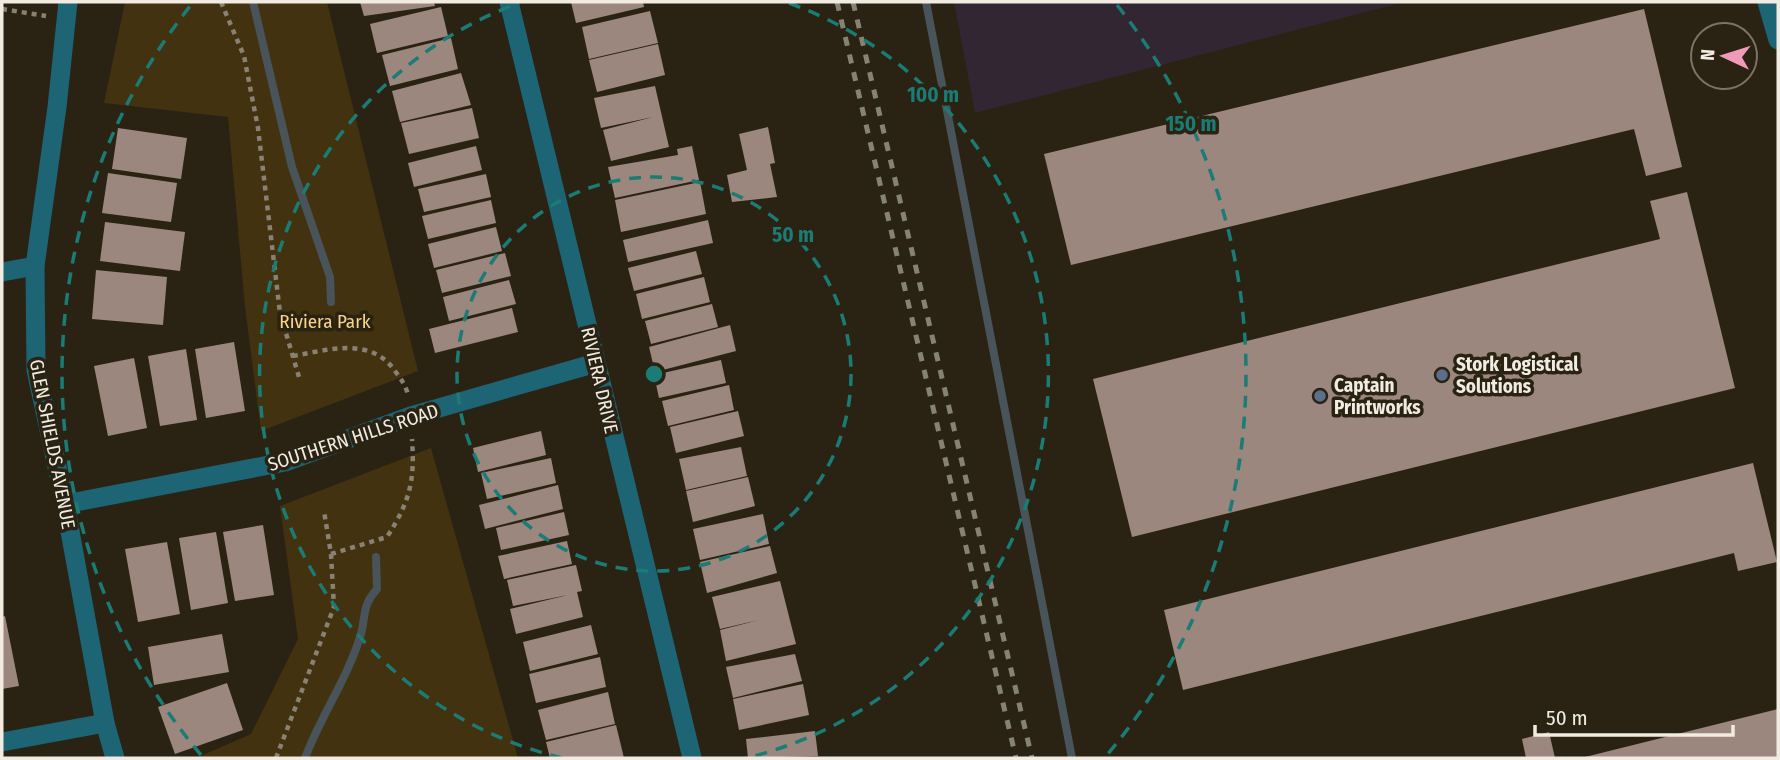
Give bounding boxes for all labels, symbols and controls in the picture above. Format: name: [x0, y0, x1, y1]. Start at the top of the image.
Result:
north arrow: [1689, 21, 1759, 91]
text: N: [1696, 48, 1719, 61]
text: 100 m: [907, 82, 959, 108]
text: 150 m: [1165, 111, 1217, 137]
text: 50 m: [772, 222, 814, 248]
park label: Riviera Park: [279, 310, 371, 333]
street label: RIVIERA DRIVE: [576, 325, 623, 436]
place label: Stork Logistical Solutions: [1456, 353, 1579, 398]
street label: GLEN SHIELDS AVENUE: [25, 357, 80, 531]
centre of rings: [642, 362, 666, 386]
marker: Stork Logistical Solutions: [1434, 367, 1450, 383]
place label: Captain Printworks: [1334, 374, 1421, 419]
marker: Captain Printworks: [1312, 388, 1328, 404]
street label: SOUTHERN HILLS ROAD: [265, 399, 441, 476]
scale bar: [1535, 694, 1733, 738]
text: 50 m: [1546, 705, 1588, 731]

